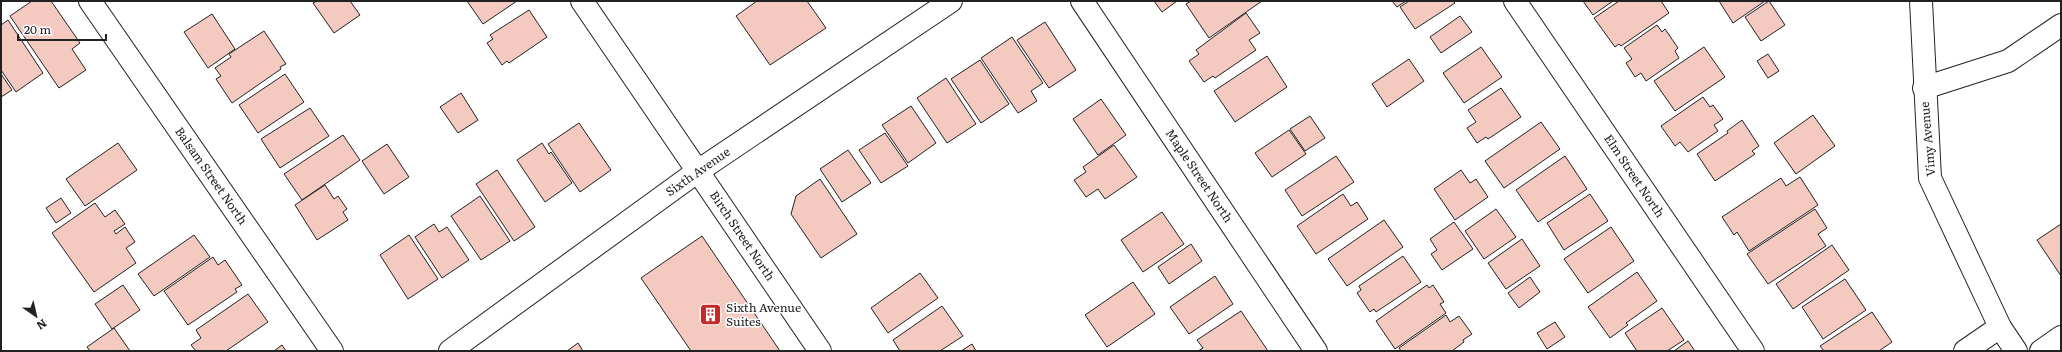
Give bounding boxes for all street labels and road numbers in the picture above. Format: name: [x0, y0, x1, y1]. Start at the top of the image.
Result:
street label: Vimy Avenue: [1915, 101, 1939, 177]
street label: Balsam Street North: [171, 123, 252, 228]
street label: Maple Street North: [1162, 125, 1238, 226]
street label: Elm Street North: [1600, 130, 1669, 221]
street label: Sixth Avenue: [661, 142, 733, 200]
street label: Birch Street North: [706, 187, 780, 284]

